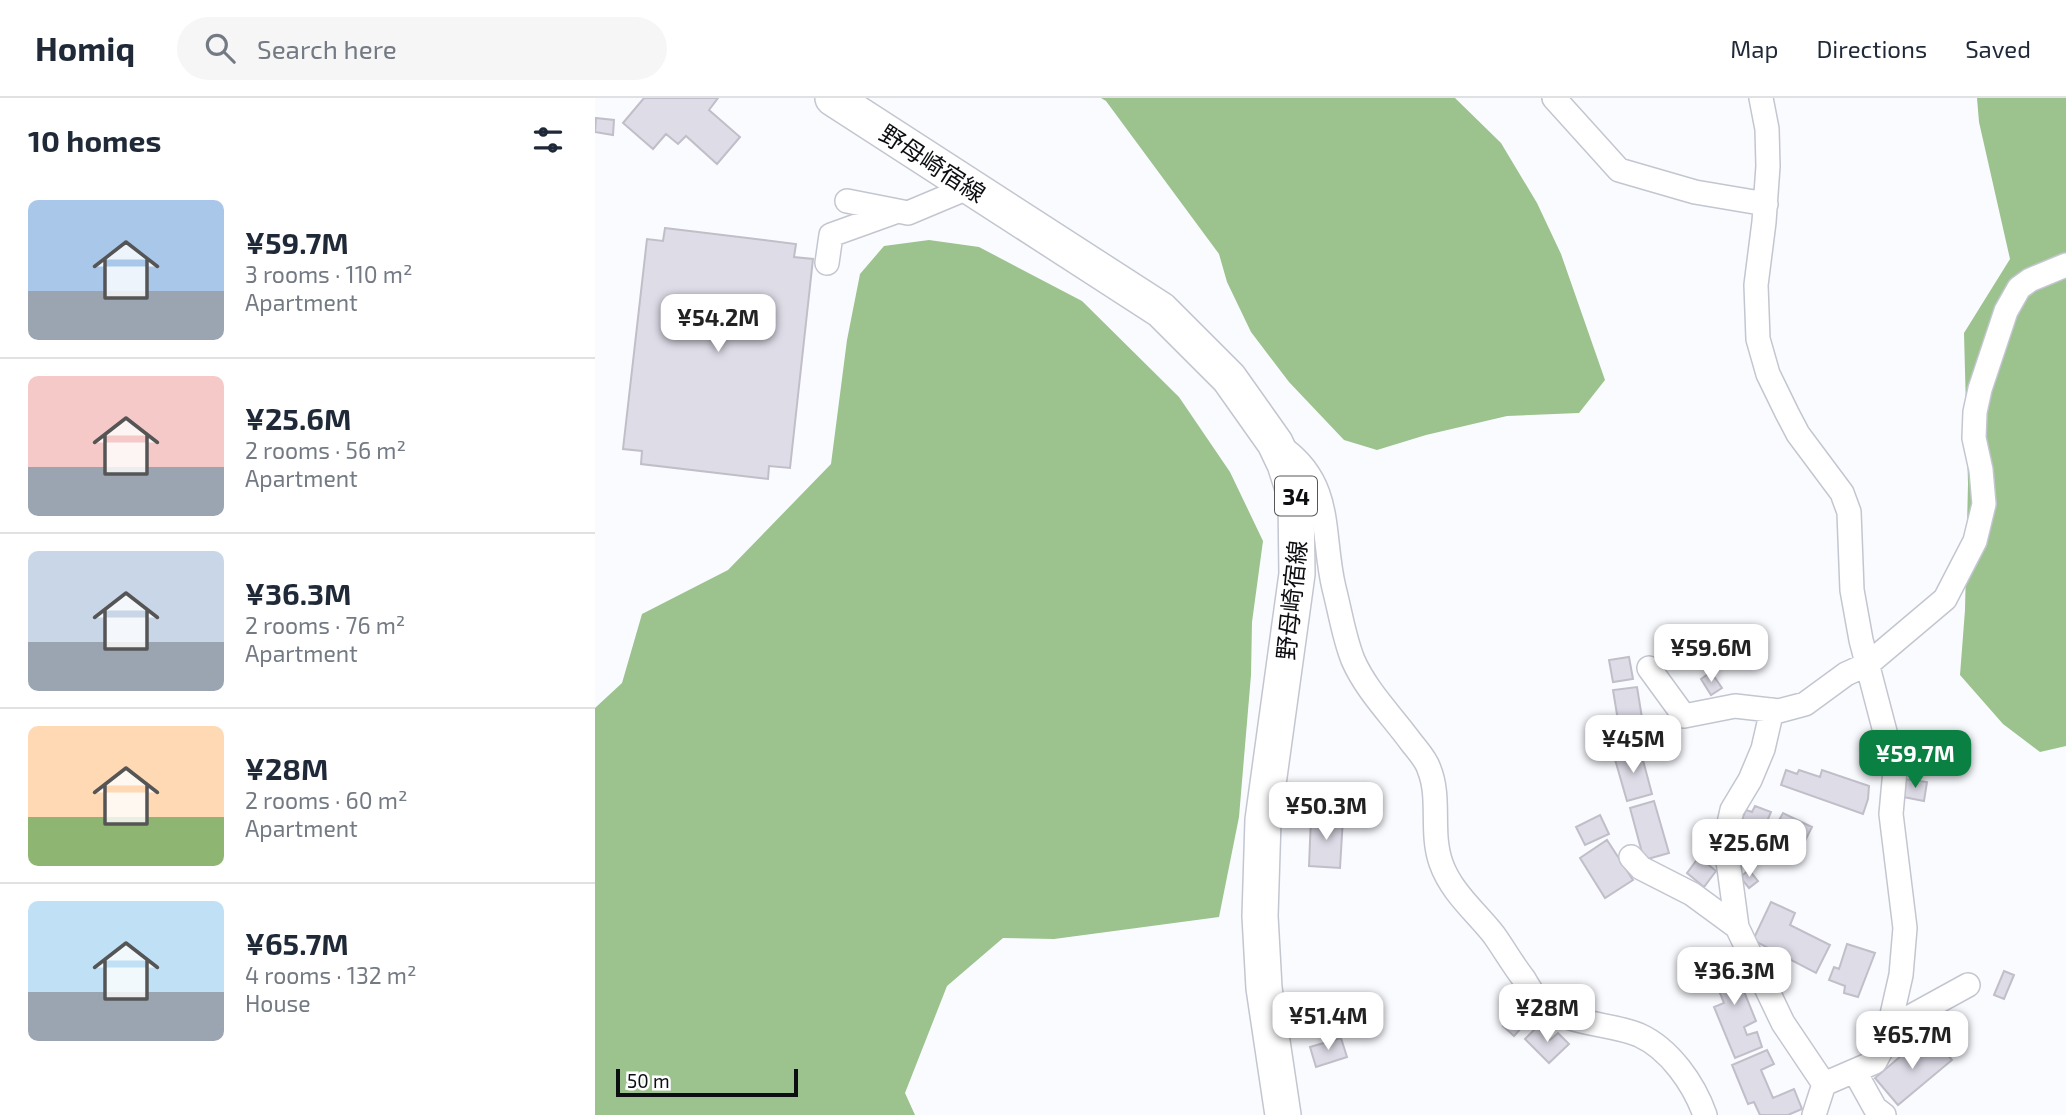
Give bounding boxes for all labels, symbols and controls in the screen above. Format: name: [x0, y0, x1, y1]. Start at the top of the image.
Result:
search box: [177, 17, 667, 80]
text: Homiq: [35, 28, 135, 68]
icon: search: [201, 29, 239, 67]
text: Search here: [257, 33, 397, 64]
text: Map: [1730, 34, 1778, 63]
text: Directions: [1816, 34, 1927, 63]
text: Saved: [1965, 34, 2031, 63]
street label: 野母崎宿線: [875, 118, 991, 208]
icon: filters: [529, 121, 567, 159]
text: 10 homes: [28, 122, 161, 158]
text: ¥59.7M: [245, 224, 349, 260]
icon: home: [84, 228, 168, 312]
text: 3 rooms · 110 m²: [245, 260, 412, 288]
text: Apartment: [245, 288, 358, 316]
pin: ¥54.2M: [661, 294, 775, 354]
text: ¥54.2M: [677, 303, 759, 331]
text: ¥25.6M: [245, 400, 351, 436]
icon: home: [84, 404, 168, 488]
text: 2 rooms · 56 m²: [245, 436, 406, 464]
text: Apartment: [245, 464, 358, 492]
road number: 34: [1275, 476, 1317, 516]
street label: 野母崎宿線: [1270, 539, 1312, 661]
text: ¥36.3M: [245, 575, 351, 611]
icon: home: [84, 579, 168, 663]
text: 2 rooms · 76 m²: [245, 611, 405, 639]
pin: ¥59.6M: [1654, 624, 1768, 684]
text: ¥59.6M: [1670, 633, 1752, 661]
text: Apartment: [245, 639, 358, 667]
pin: ¥45M: [1592, 716, 1674, 775]
text: ¥45M: [1601, 724, 1665, 752]
pin: ¥59.7M: [1858, 730, 1972, 790]
text: ¥59.7M: [1875, 739, 1955, 767]
text: ¥28M: [245, 750, 329, 786]
icon: home: [84, 754, 168, 838]
pin: ¥50.3M: [1269, 782, 1383, 842]
text: 2 rooms · 60 m²: [245, 786, 407, 814]
text: ¥50.3M: [1285, 791, 1367, 819]
text: Apartment: [245, 814, 358, 842]
pin: ¥25.6M: [1692, 820, 1806, 879]
text: ¥25.6M: [1708, 828, 1790, 856]
text: ¥65.7M: [245, 925, 349, 961]
icon: home: [84, 929, 168, 1013]
pin: ¥36.3M: [1677, 948, 1791, 1007]
text: ¥36.3M: [1693, 956, 1775, 984]
text: 4 rooms · 132 m²: [245, 961, 417, 989]
pin: ¥28M: [1506, 984, 1588, 1044]
text: House: [245, 989, 311, 1017]
pin: ¥51.4M: [1271, 992, 1385, 1052]
text: ¥28M: [1515, 993, 1579, 1021]
text: ¥51.4M: [1288, 1001, 1368, 1029]
pin: ¥65.7M: [1855, 1012, 1969, 1071]
text: ¥65.7M: [1872, 1020, 1952, 1048]
scale bar: [616, 1066, 798, 1098]
text: 50 m: [627, 1069, 670, 1092]

